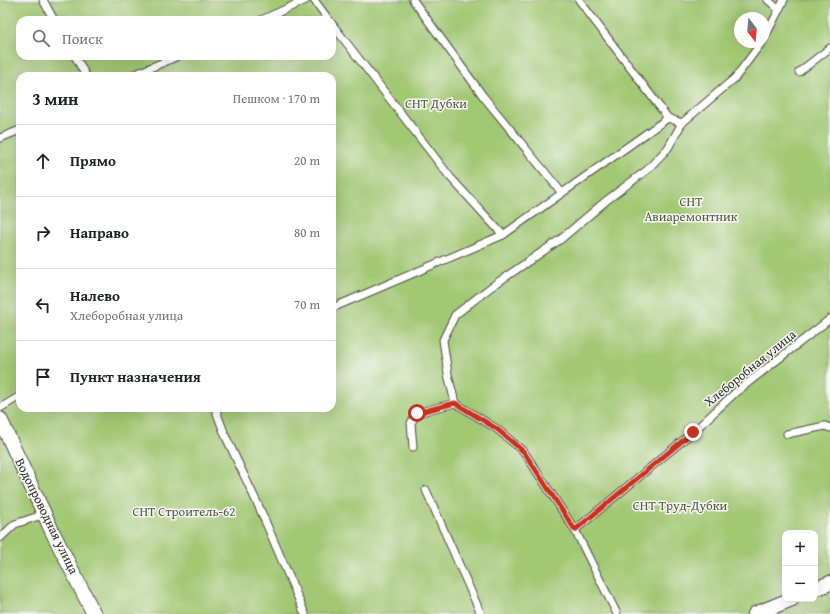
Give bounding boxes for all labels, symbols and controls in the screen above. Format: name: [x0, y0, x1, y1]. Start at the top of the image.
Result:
north arrow: [734, 12, 770, 48]
search box: [16, 16, 336, 60]
icon: search: [30, 27, 52, 49]
text: Поиск: [62, 28, 103, 49]
text: 3 мин: [32, 86, 78, 111]
text: Пешком · 170 m: [233, 89, 320, 108]
park label: СНТ Дубки: [405, 94, 467, 113]
icon: ahead: [32, 150, 54, 172]
text: Прямо: [70, 150, 116, 171]
text: 20 m: [294, 151, 320, 170]
park label: СНТ Авиаремонтник: [644, 192, 738, 226]
icon: right: [32, 222, 54, 244]
text: Направо: [70, 222, 129, 243]
text: 80 m: [294, 223, 320, 242]
text: Налево: [70, 285, 120, 306]
icon: left: [32, 294, 54, 316]
text: 70 m: [294, 295, 320, 314]
text: Хлеборобная улица: [70, 306, 183, 325]
street label: Хлеборобная улица: [700, 324, 801, 411]
icon: arrive: [32, 366, 54, 388]
text: Пункт назначения: [70, 366, 201, 387]
route start: [408, 404, 426, 422]
route end: [684, 423, 702, 441]
street label: Водопроводная улица: [11, 455, 84, 578]
park label: СНТ Труд-Дубки: [633, 496, 727, 515]
park label: СНТ Строитель-62: [132, 502, 236, 521]
map controls: [782, 530, 818, 602]
button: +: [782, 530, 818, 566]
button: −: [782, 566, 818, 602]

